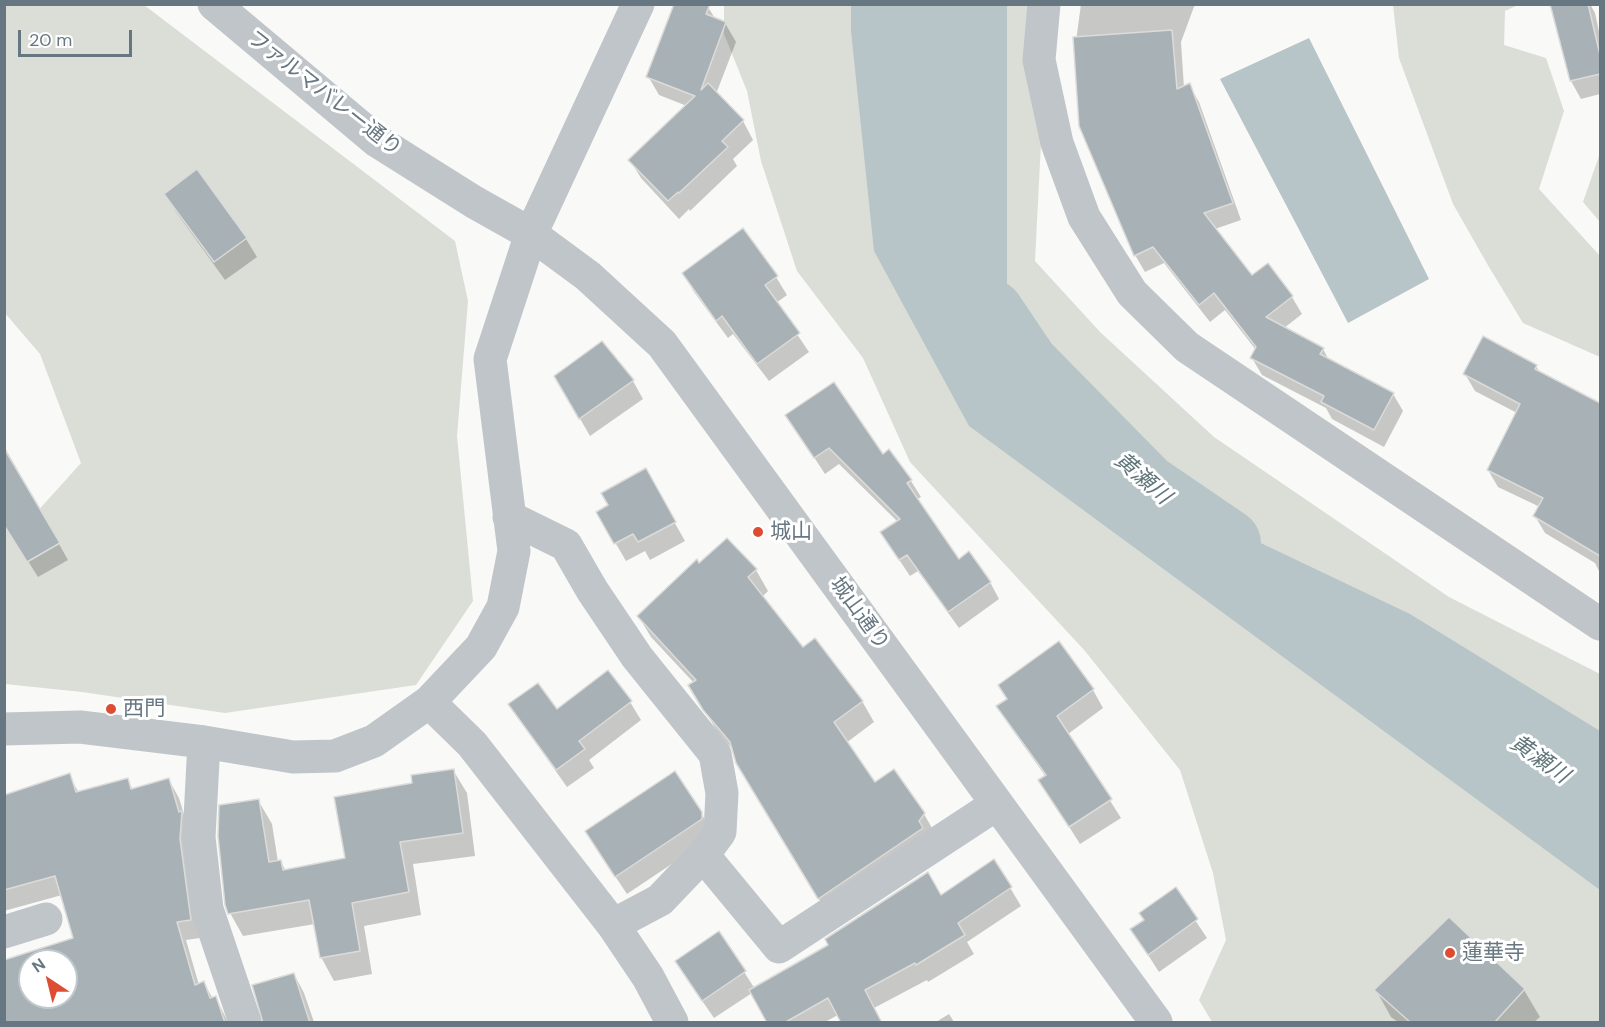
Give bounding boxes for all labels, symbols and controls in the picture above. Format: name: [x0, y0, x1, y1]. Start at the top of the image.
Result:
scale bar: [21, 18, 135, 56]
street label: ファルマバレー通り: [242, 26, 406, 162]
text: 20 m: [29, 28, 72, 52]
water label: 黄瀬川: [1108, 447, 1176, 511]
place label: 城山: [770, 519, 812, 545]
marker: 城山: [751, 525, 765, 539]
street label: 城山通り: [824, 573, 894, 655]
place label: 西門: [123, 696, 165, 722]
marker: 西門: [104, 702, 118, 716]
water label: 黄瀬川: [1504, 730, 1574, 790]
place label: 蓮華寺: [1462, 940, 1525, 966]
marker: 蓮華寺: [1443, 946, 1457, 960]
north arrow: [18, 949, 78, 1009]
text: N: [28, 954, 49, 977]

